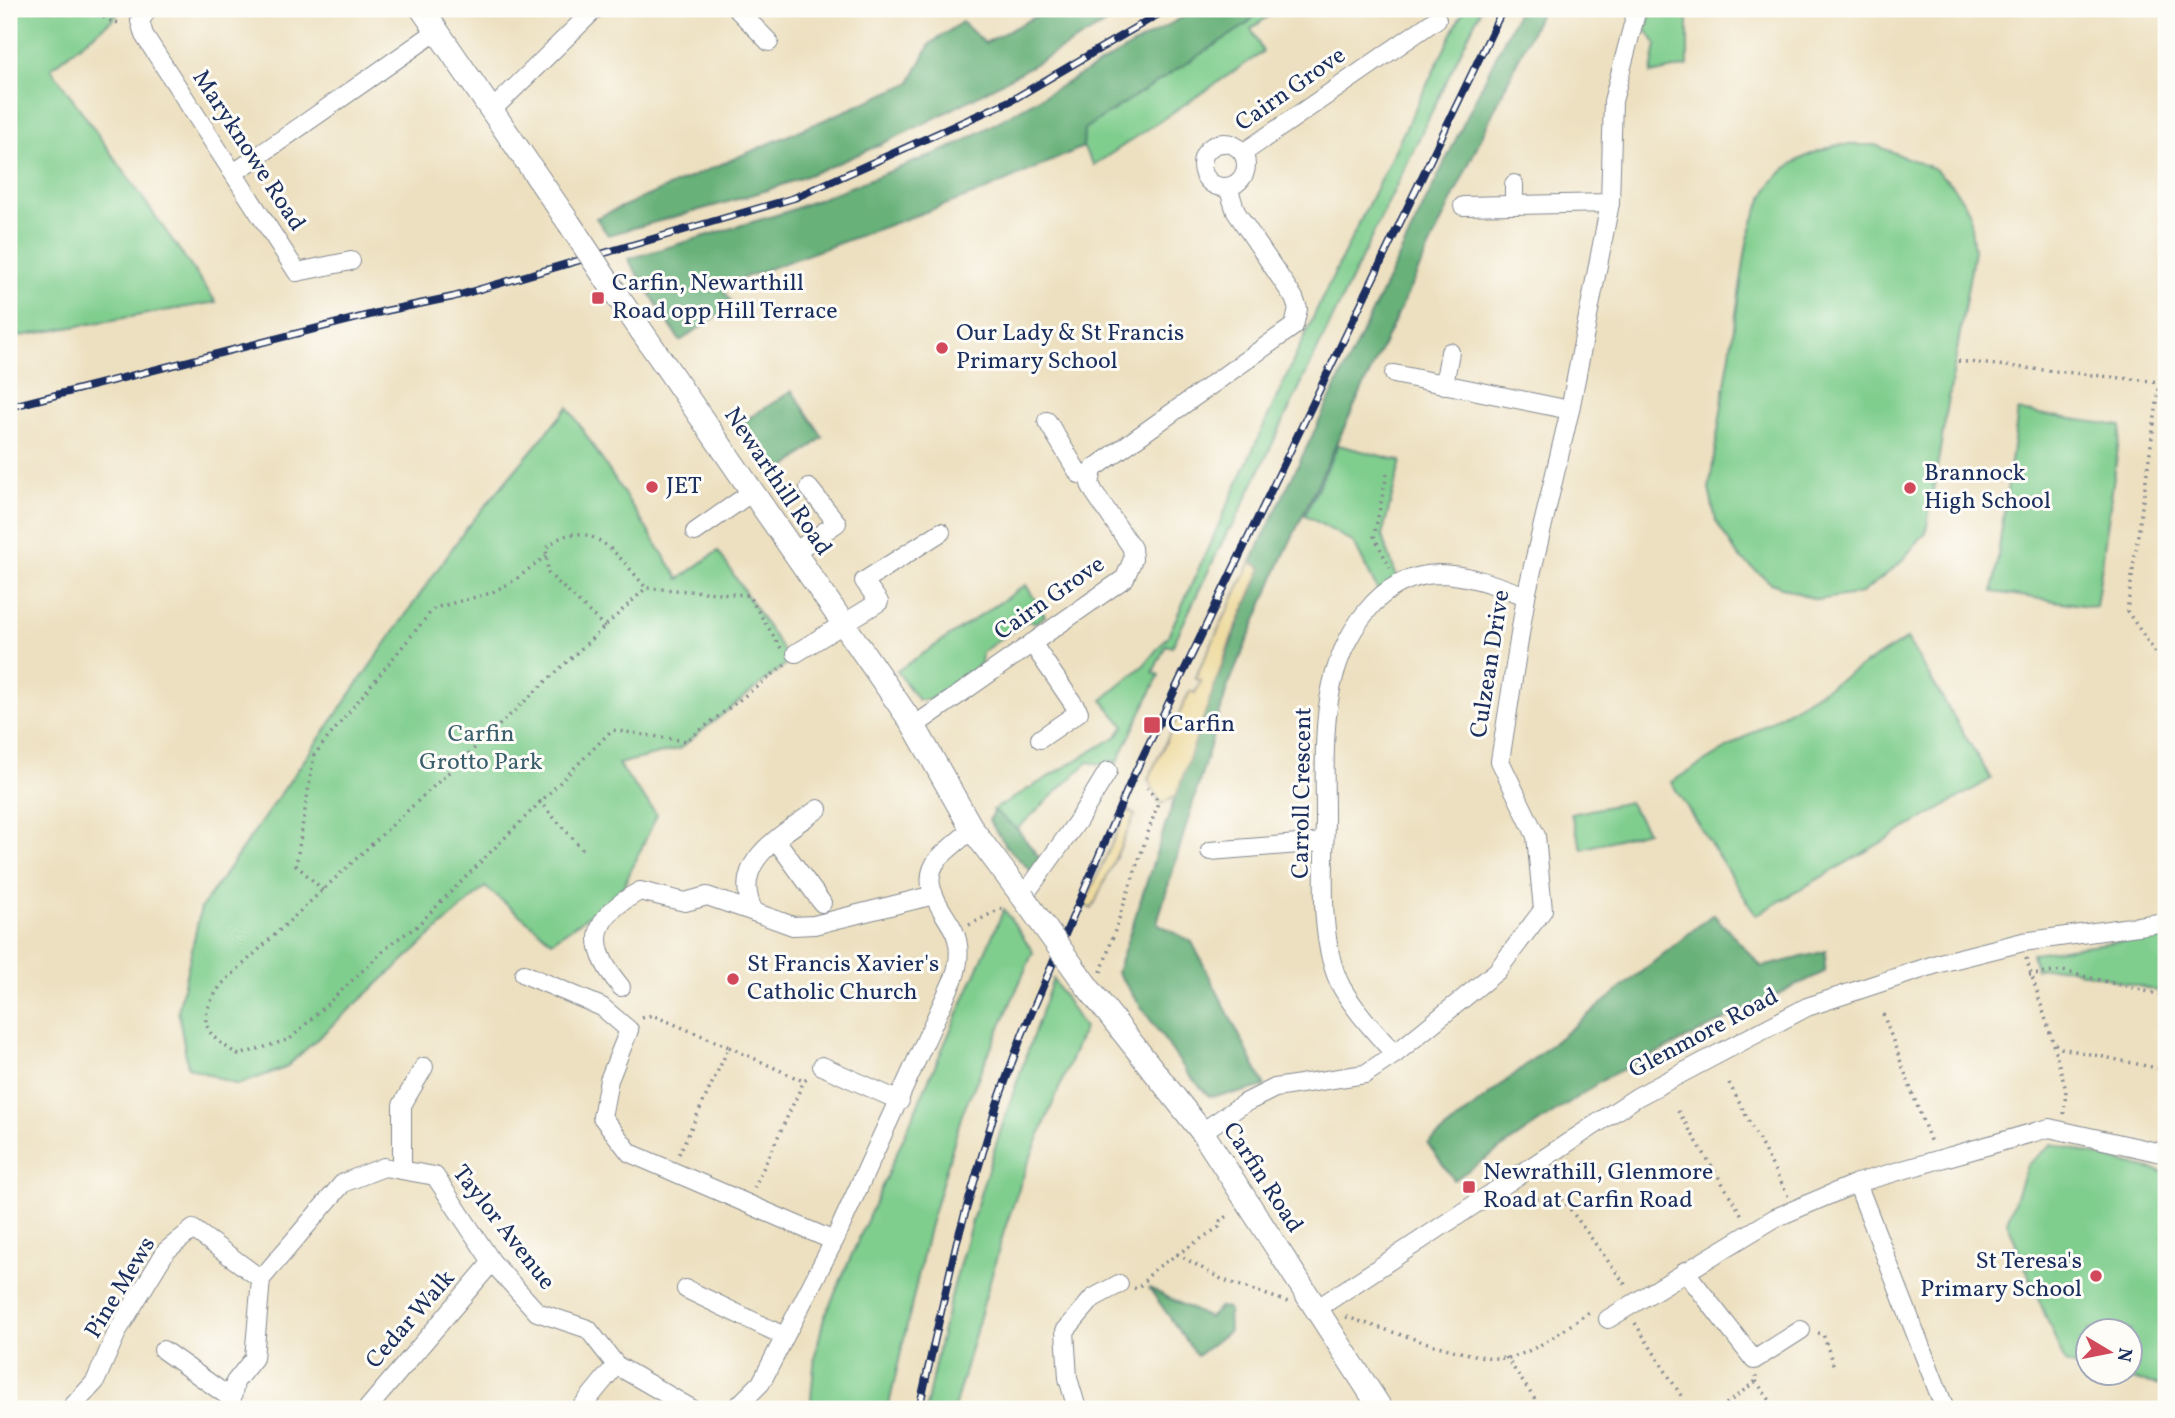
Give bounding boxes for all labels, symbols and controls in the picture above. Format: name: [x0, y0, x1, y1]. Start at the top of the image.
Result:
street label: Cairn Grove: [1229, 39, 1353, 141]
street label: Maryknowe Road: [183, 64, 313, 238]
place label: Carfin, Newarthill Road opp Hill Terrace: [612, 267, 838, 329]
marker: Carfin, Newarthill Road opp Hill Terrace: [590, 290, 606, 306]
place label: Our Lady & St Francis Primary School: [956, 317, 1184, 379]
marker: Our Lady & St Francis Primary School: [934, 340, 950, 356]
street label: Newarthill Road: [715, 401, 839, 563]
place label: Brannock High School: [1924, 457, 2051, 519]
place label: JET: [666, 470, 702, 504]
marker: JET: [644, 479, 660, 495]
marker: Brannock High School: [1902, 480, 1918, 496]
street label: Cairn Grove: [988, 548, 1112, 650]
street label: Culzean Drive: [1463, 588, 1519, 740]
street label: Carroll Crescent: [1285, 707, 1321, 879]
place label: Carfin: [1168, 708, 1235, 742]
marker: Carfin: [1142, 715, 1162, 735]
park label: Carfin Grotto Park: [419, 718, 543, 780]
place label: St Francis Xavier's Catholic Church: [747, 948, 939, 1010]
marker: St Francis Xavier's Catholic Church: [725, 971, 741, 987]
street label: Glenmore Road: [1623, 980, 1785, 1088]
street label: Carfin Road: [1213, 1116, 1311, 1240]
place label: Newrathill, Glenmore Road at Carfin Road: [1483, 1156, 1713, 1218]
street label: Taylor Avenue: [443, 1158, 563, 1298]
marker: Newrathill, Glenmore Road at Carfin Road: [1461, 1179, 1477, 1195]
street label: Pine Mews: [77, 1231, 165, 1345]
place label: St Teresa's Primary School: [1920, 1245, 2082, 1307]
street label: Cedar Walk: [358, 1263, 464, 1377]
marker: St Teresa's Primary School: [2088, 1268, 2104, 1284]
north arrow: [2074, 1316, 2144, 1386]
text: N: [2110, 1346, 2138, 1364]

